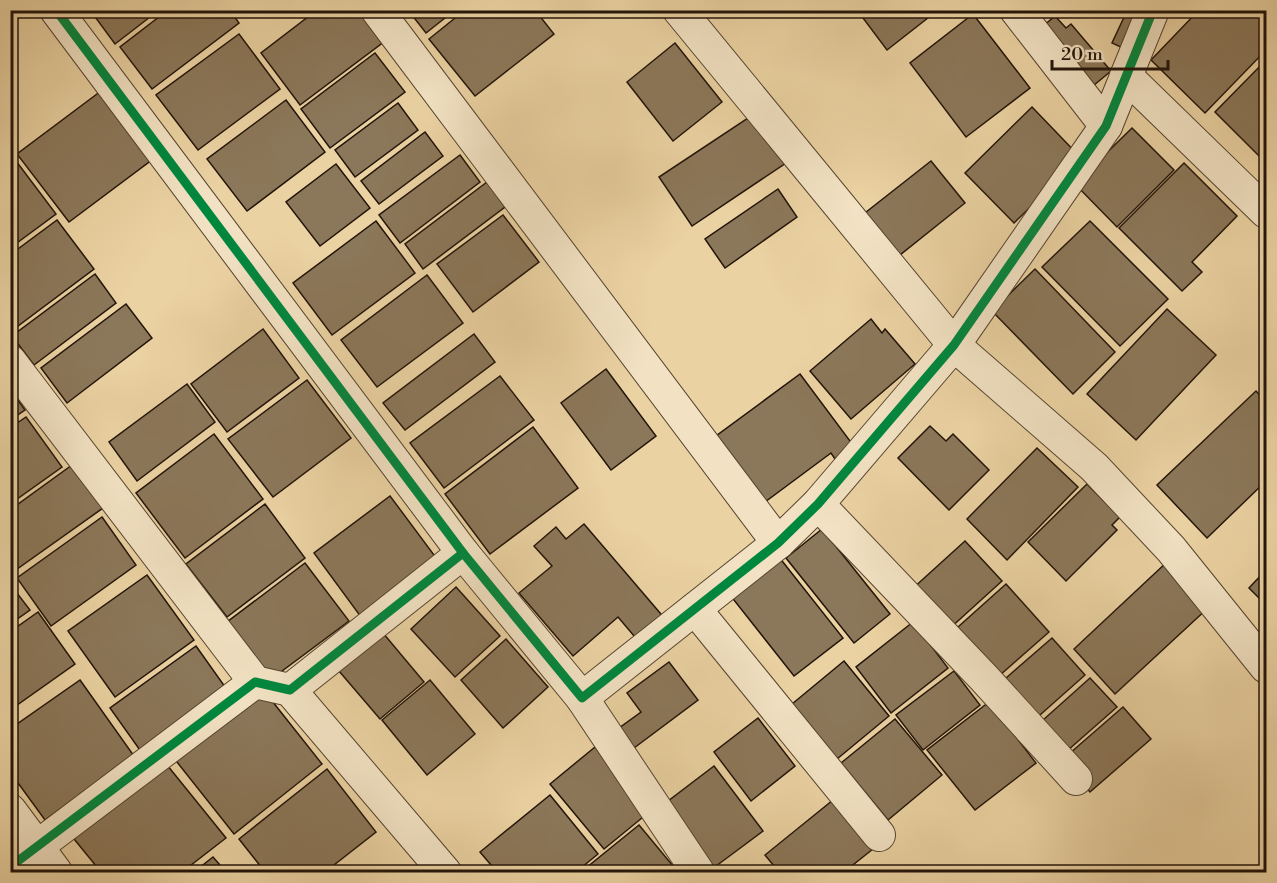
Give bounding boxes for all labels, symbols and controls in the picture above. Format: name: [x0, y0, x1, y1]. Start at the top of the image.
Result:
scale bar: [1052, 33, 1168, 71]
text: 20 m: [1061, 43, 1103, 66]

